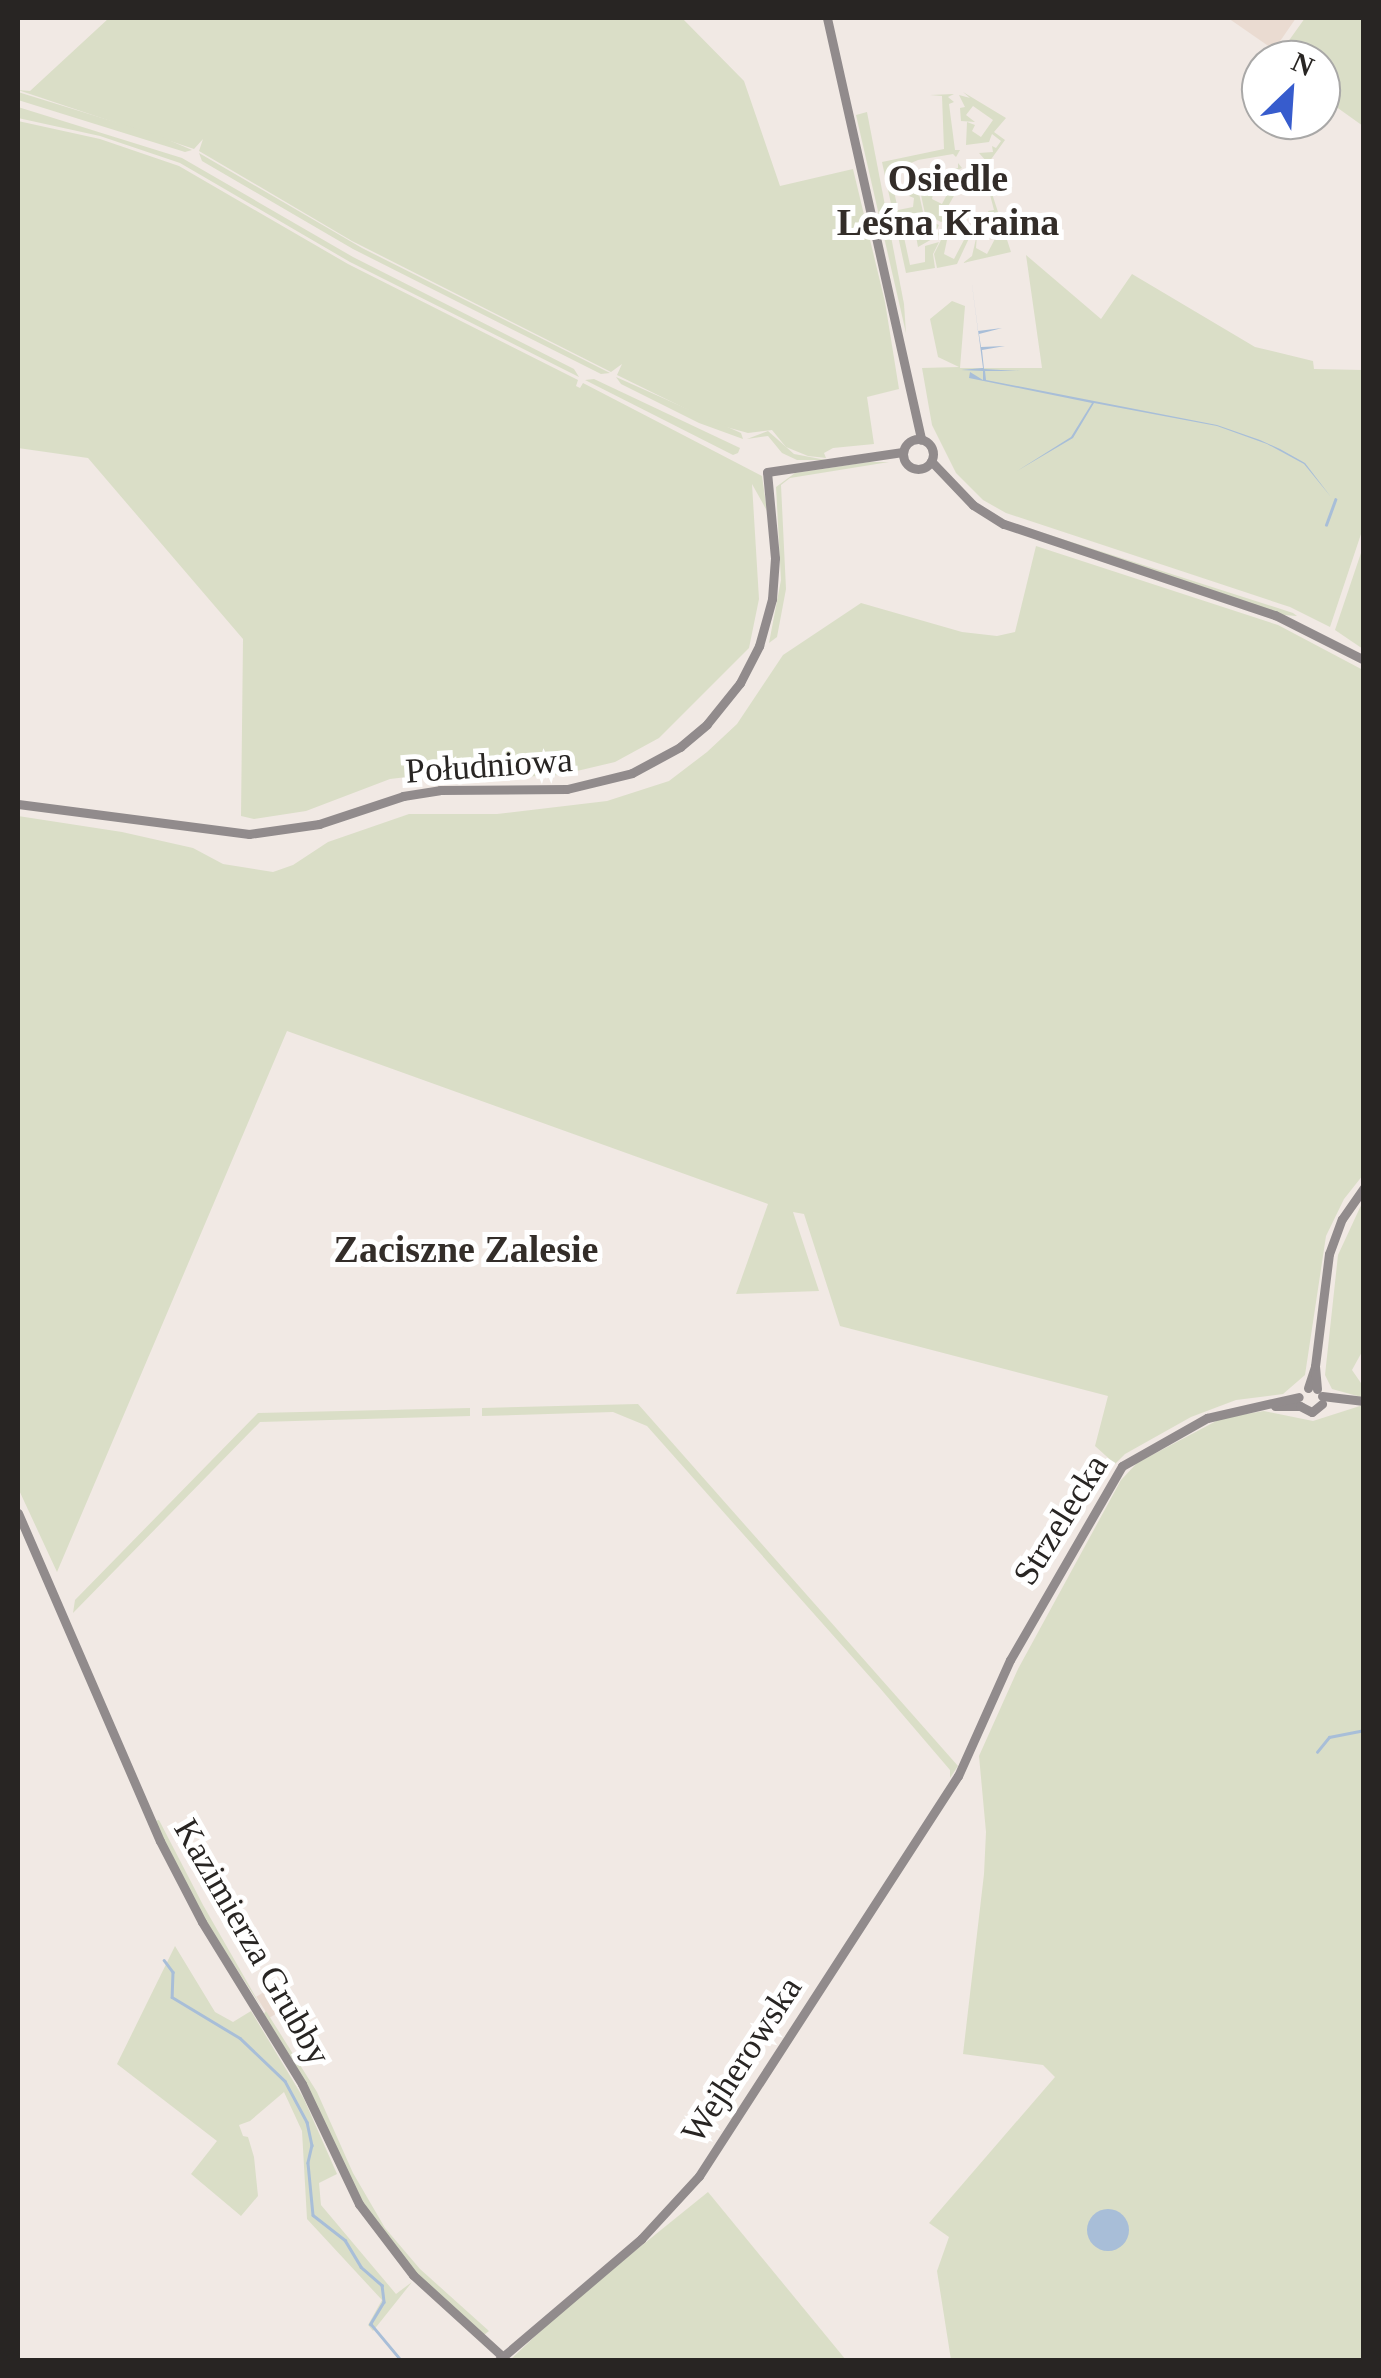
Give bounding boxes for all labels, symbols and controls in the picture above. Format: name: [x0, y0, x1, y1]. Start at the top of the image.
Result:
north arrow: [1241, 40, 1341, 140]
text: N: [1287, 46, 1319, 82]
district label: Osiedle Leśna Kraina: [837, 156, 1059, 245]
street label: Południowa: [404, 739, 574, 793]
district label: Zaciszne Zalesie: [334, 1227, 598, 1273]
street label: Strzelecka: [1005, 1447, 1117, 1593]
street label: Kazimierza Grubby: [165, 1812, 339, 2072]
street label: Wejherowska: [673, 1969, 811, 2151]

